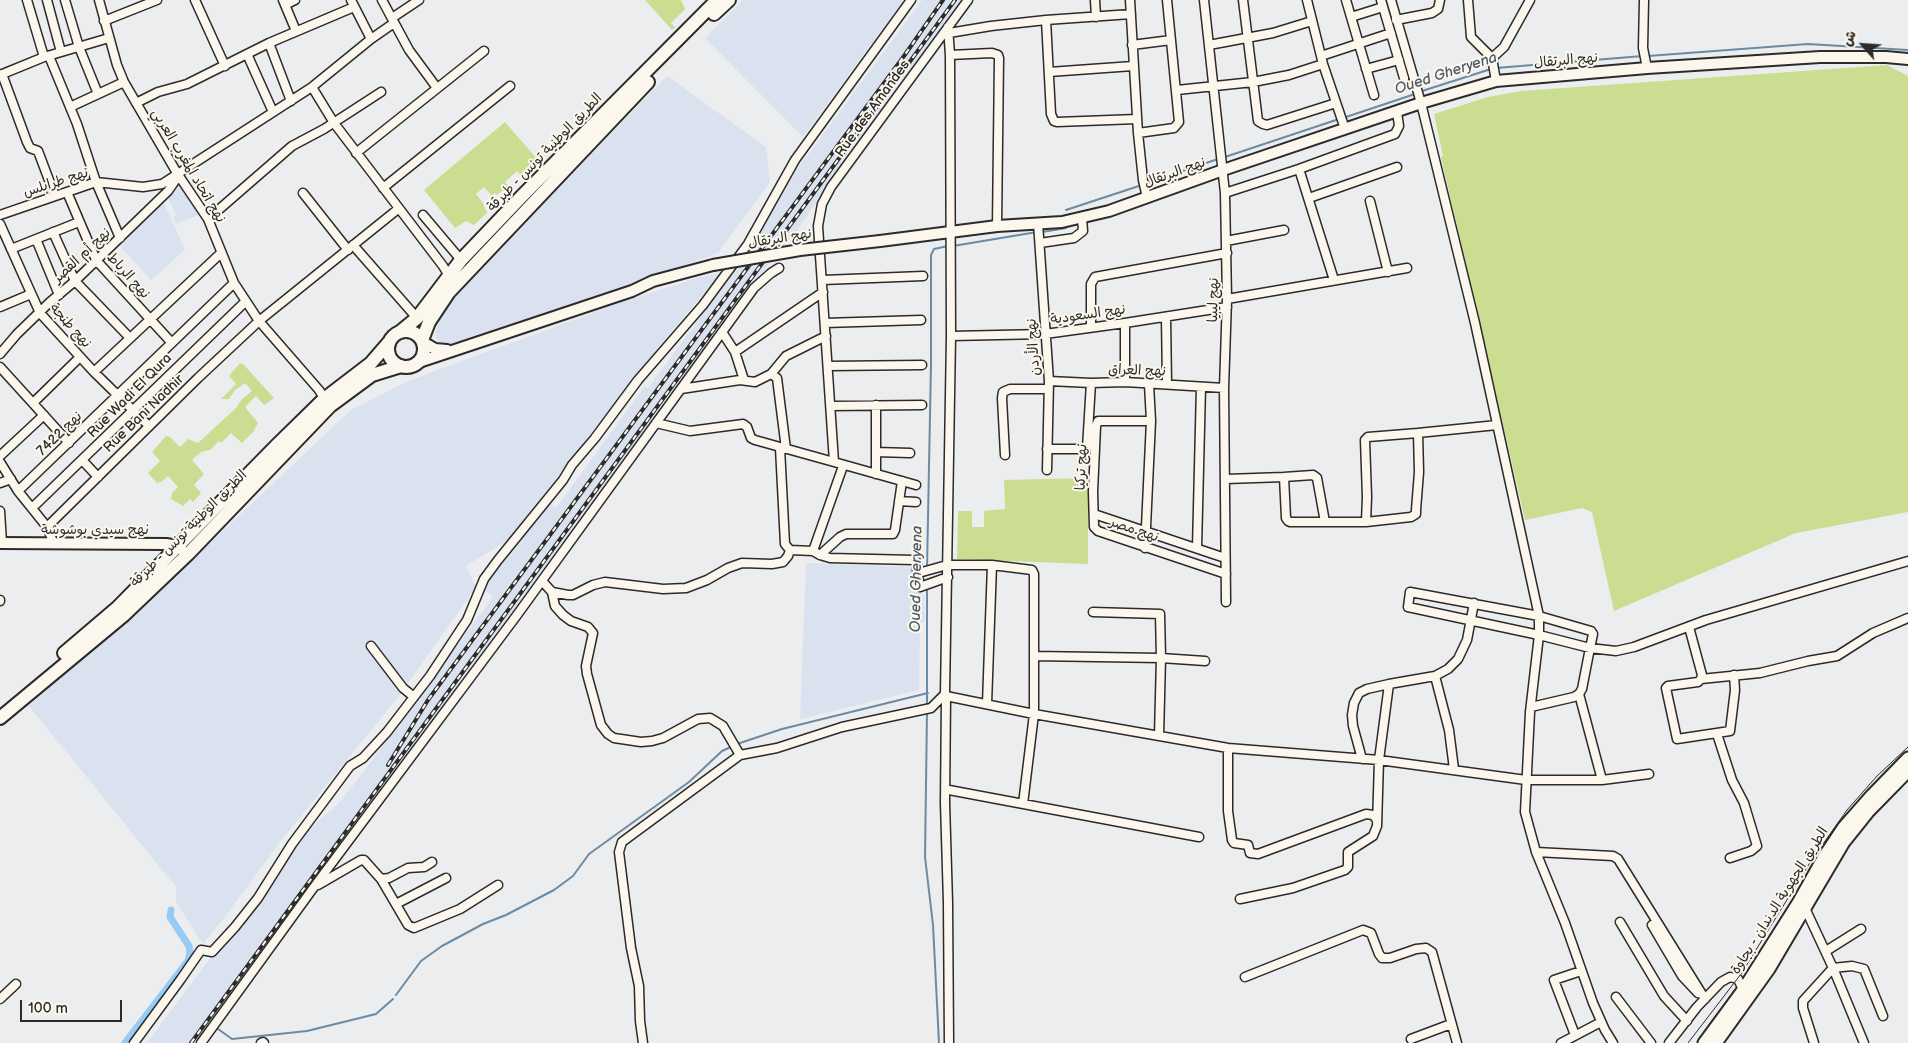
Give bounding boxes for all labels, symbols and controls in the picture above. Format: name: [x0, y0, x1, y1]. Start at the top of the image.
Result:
north arrow: [1838, 20, 1888, 70]
text: ش: [1838, 28, 1860, 49]
water label: Oued Gheryena: [1392, 49, 1500, 99]
street label: نهج البرتقال: [1533, 50, 1599, 72]
street label: Rue des Amandes: [832, 57, 914, 161]
street label: الطريق الوطنية تونس - طبرقة: [484, 90, 606, 216]
street label: نهج اتحاد المغرب العربي: [147, 106, 229, 226]
street label: نهج البرتقال: [1142, 154, 1208, 192]
street label: نهج طرابلس: [21, 165, 91, 201]
street label: نهج أم القصر: [49, 225, 115, 287]
street label: نهج البرتقال: [747, 226, 813, 252]
street label: نهج الرباط: [103, 249, 153, 303]
street label: نهج ليبيا: [1205, 277, 1223, 323]
street label: نهج طنجة: [46, 300, 94, 352]
street label: نهج السعودية: [1049, 301, 1127, 329]
street label: نهج الأردن: [1024, 318, 1044, 376]
street label: Rue Wadi El Qura: [84, 350, 176, 442]
street label: نهج العراق: [1108, 362, 1166, 380]
street label: Rue Bani Nadhir: [100, 372, 188, 456]
street label: نهج 7422: [34, 408, 86, 460]
street label: نهج تركيا: [1073, 443, 1091, 491]
street label: الطريق الوطنية تونس - طبرقة: [127, 467, 251, 591]
street label: نهج مصر: [1107, 514, 1161, 546]
street label: نهج سيدي بوشوشة: [41, 522, 149, 538]
water label: Oued Gheryena: [907, 525, 927, 633]
street label: الطريق الجهوية الدندان - بجاوة: [1728, 824, 1832, 978]
scale bar: [22, 990, 125, 1022]
text: 100 m: [28, 999, 68, 1018]

